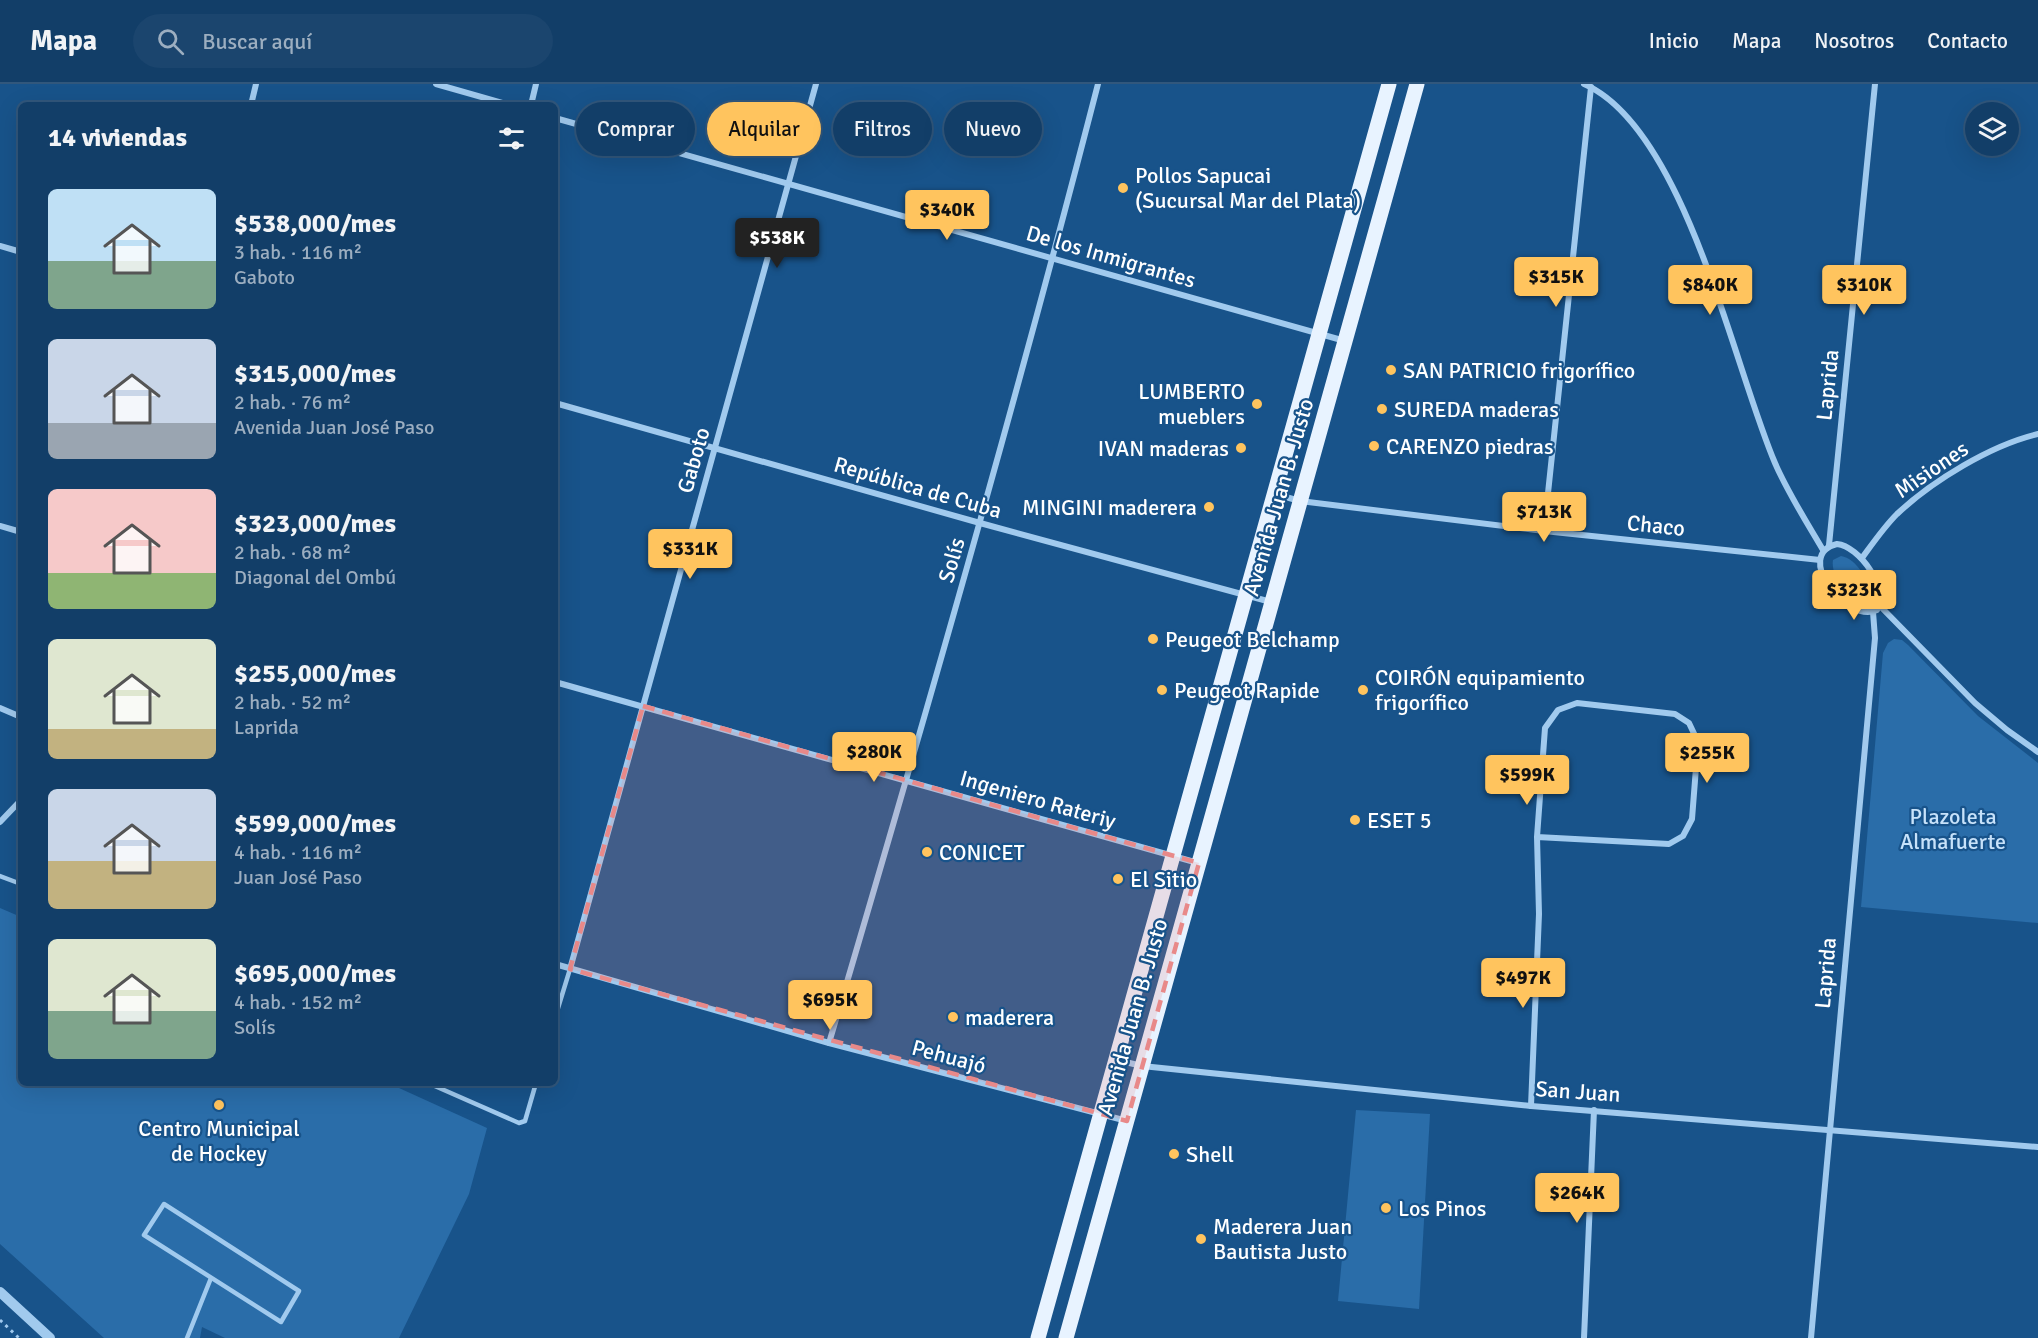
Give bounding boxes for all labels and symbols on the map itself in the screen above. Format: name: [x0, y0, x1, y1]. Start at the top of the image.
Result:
place label: Pollos Sapucai (Sucursal Mar del Plata): [1135, 162, 1361, 214]
marker: Pollos Sapucai (Sucursal Mar del Plata): [1116, 181, 1130, 195]
pin: $340K: [905, 190, 989, 241]
pin: $538K: [735, 218, 819, 269]
street label: De los Inmigrantes: [1023, 219, 1199, 294]
pin: $315K: [1514, 257, 1598, 308]
pin: $840K: [1668, 265, 1752, 316]
pin: $310K: [1822, 265, 1906, 316]
street label: Laprida: [1810, 348, 1845, 422]
place label: SAN PATRICIO frigorífico: [1403, 357, 1635, 384]
marker: SAN PATRICIO frigorífico: [1384, 363, 1398, 377]
place label: LUMBERTO mueblers: [1138, 378, 1245, 430]
street label: Avenida Juan B. Justo: [1237, 395, 1320, 599]
place label: SUREDA maderas: [1394, 396, 1559, 423]
marker: LUMBERTO mueblers: [1250, 397, 1264, 411]
marker: SUREDA maderas: [1375, 402, 1389, 416]
street label: Gaboto: [671, 424, 716, 496]
place label: CARENZO piedras: [1386, 433, 1554, 460]
place label: IVAN maderas: [1098, 435, 1229, 462]
street label: Misiones: [1889, 435, 1973, 504]
marker: CARENZO piedras: [1367, 439, 1381, 453]
marker: IVAN maderas: [1234, 441, 1248, 455]
street label: República de Cuba: [831, 451, 1005, 524]
pin: $713K: [1502, 492, 1586, 543]
place label: MINGINI maderera: [1022, 494, 1197, 521]
marker: MINGINI maderera: [1202, 500, 1216, 514]
street label: Chaco: [1626, 509, 1686, 542]
pin: $331K: [648, 529, 732, 580]
street label: Solís: [932, 534, 971, 586]
pin: $323K: [1812, 570, 1896, 621]
place label: Peugeot Belchamp: [1165, 626, 1340, 653]
marker: Peugeot Belchamp: [1146, 632, 1160, 646]
place label: COIRÓN equipamiento frigorífico: [1375, 664, 1585, 716]
place label: Peugeot Rapide: [1174, 677, 1320, 704]
marker: Peugeot Rapide: [1155, 683, 1169, 697]
marker: COIRÓN equipamiento frigorífico: [1356, 683, 1370, 697]
pin: $280K: [832, 732, 916, 783]
pin: $255K: [1665, 733, 1749, 784]
pin: $599K: [1485, 755, 1569, 806]
street label: Ingeniero Rateriy: [957, 764, 1120, 835]
park label: Plazoleta Almafuerte: [1900, 803, 2006, 855]
place label: ESET 5: [1367, 807, 1432, 834]
marker: ESET 5: [1348, 813, 1362, 827]
place label: CONICET: [939, 839, 1025, 866]
marker: CONICET: [920, 845, 934, 859]
place label: El Sitio: [1130, 866, 1197, 893]
marker: El Sitio: [1111, 872, 1125, 886]
street label: Avenida Juan B. Justo: [1091, 915, 1174, 1119]
street label: Laprida: [1809, 936, 1842, 1010]
pin: $497K: [1481, 958, 1565, 1009]
pin: $695K: [788, 980, 872, 1031]
place label: maderera: [965, 1004, 1054, 1031]
marker: maderera: [946, 1010, 960, 1024]
street label: Pehuajó: [909, 1034, 989, 1079]
street label: San Juan: [1534, 1075, 1621, 1108]
marker: Centro Municipal de Hockey: [212, 1098, 226, 1112]
place label: Centro Municipal de Hockey: [138, 1115, 300, 1167]
place label: Shell: [1186, 1141, 1234, 1168]
marker: Shell: [1167, 1147, 1181, 1161]
pin: $264K: [1535, 1173, 1619, 1224]
place label: Los Pinos: [1398, 1195, 1486, 1222]
marker: Los Pinos: [1379, 1201, 1393, 1215]
place label: Maderera Juan Bautista Justo: [1213, 1213, 1352, 1265]
marker: Maderera Juan Bautista Justo: [1194, 1232, 1208, 1246]

